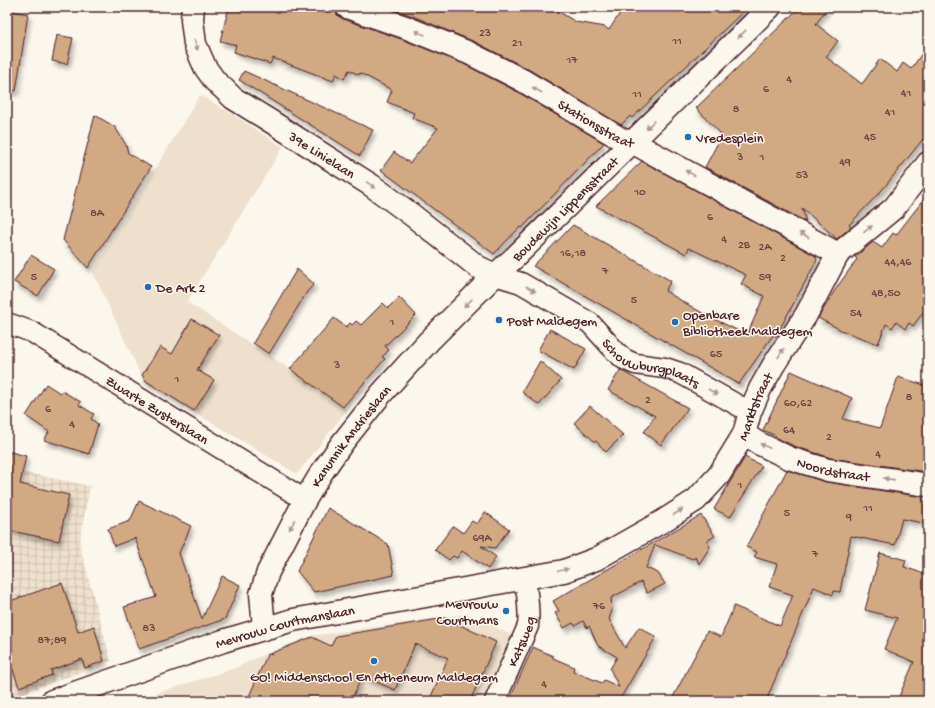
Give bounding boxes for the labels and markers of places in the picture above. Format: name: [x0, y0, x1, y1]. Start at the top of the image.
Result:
place label: Vredesplein: [695, 131, 764, 148]
marker: Vredesplein: [683, 132, 693, 142]
place label: De Ark 2: [155, 281, 205, 298]
marker: De Ark 2: [143, 282, 153, 292]
place label: Openbare Bibliotheek Maldegem: [682, 308, 812, 341]
place label: Post Maldegem: [506, 314, 597, 331]
marker: Post Maldegem: [494, 315, 504, 325]
marker: Openbare Bibliotheek Maldegem: [670, 317, 680, 327]
place label: Mevrouw Courtmans: [436, 597, 499, 630]
marker: Mevrouw Courtmans: [501, 606, 511, 616]
marker: GO! Middenschool En Atheneum Maldegem: [369, 656, 379, 666]
place label: GO! Middenschool En Atheneum Maldegem: [250, 670, 498, 687]

